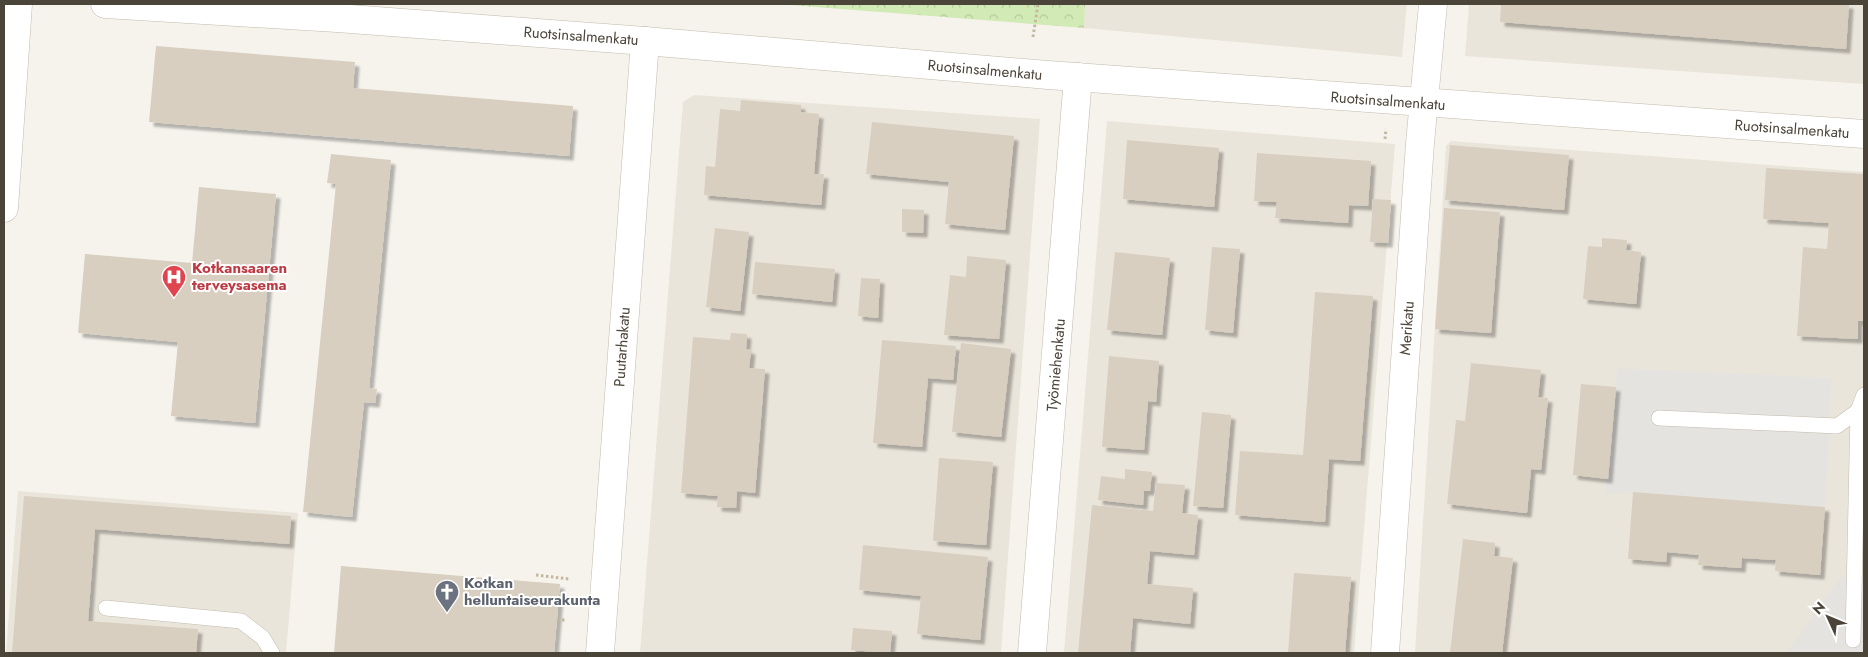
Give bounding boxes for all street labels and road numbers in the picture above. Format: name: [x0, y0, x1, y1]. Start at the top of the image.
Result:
street label: Ruotsinsalmenkatu: [523, 21, 639, 51]
street label: Ruotsinsalmenkatu: [927, 54, 1043, 86]
street label: Ruotsinsalmenkatu: [1330, 86, 1446, 116]
street label: Ruotsinsalmenkatu: [1734, 114, 1850, 144]
street label: Merikatu: [1394, 300, 1420, 356]
street label: Puutarhakatu: [608, 306, 636, 388]
street label: Työmiehenkatu: [1041, 318, 1071, 412]

